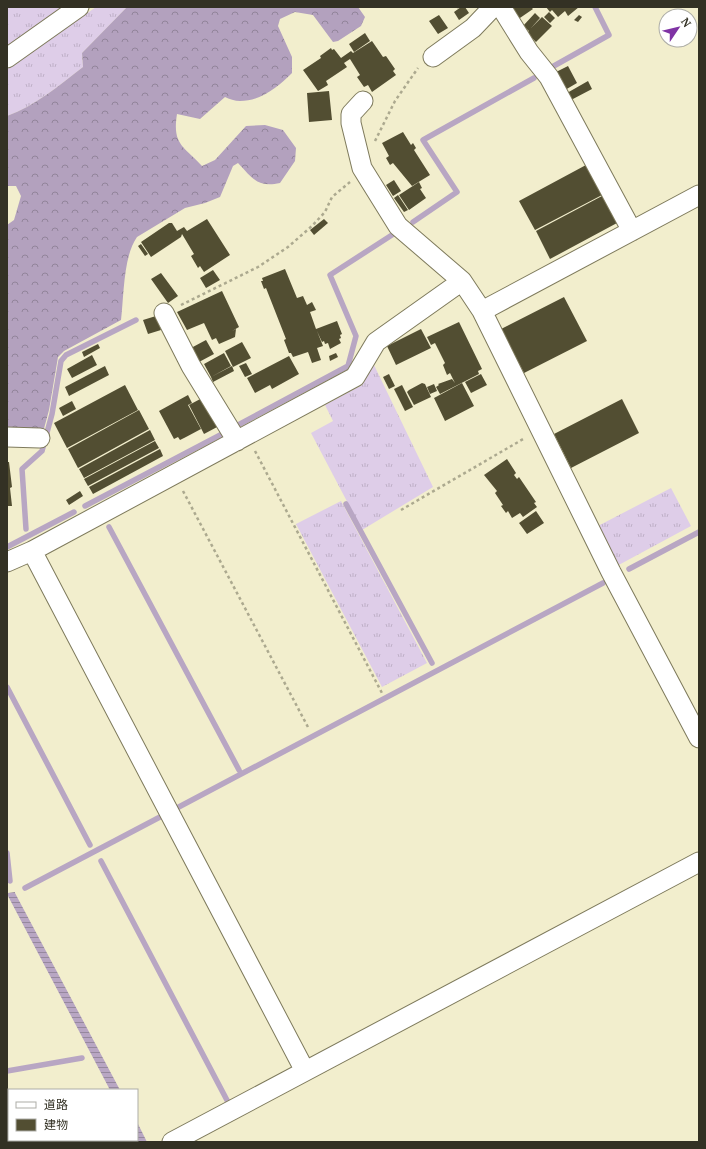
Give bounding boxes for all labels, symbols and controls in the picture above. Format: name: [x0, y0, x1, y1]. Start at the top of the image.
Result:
north arrow: [658, 8, 698, 48]
text: N: [678, 15, 695, 30]
legend: [8, 1089, 138, 1141]
text: 道路: [44, 1097, 68, 1112]
text: 建物: [44, 1117, 68, 1132]

